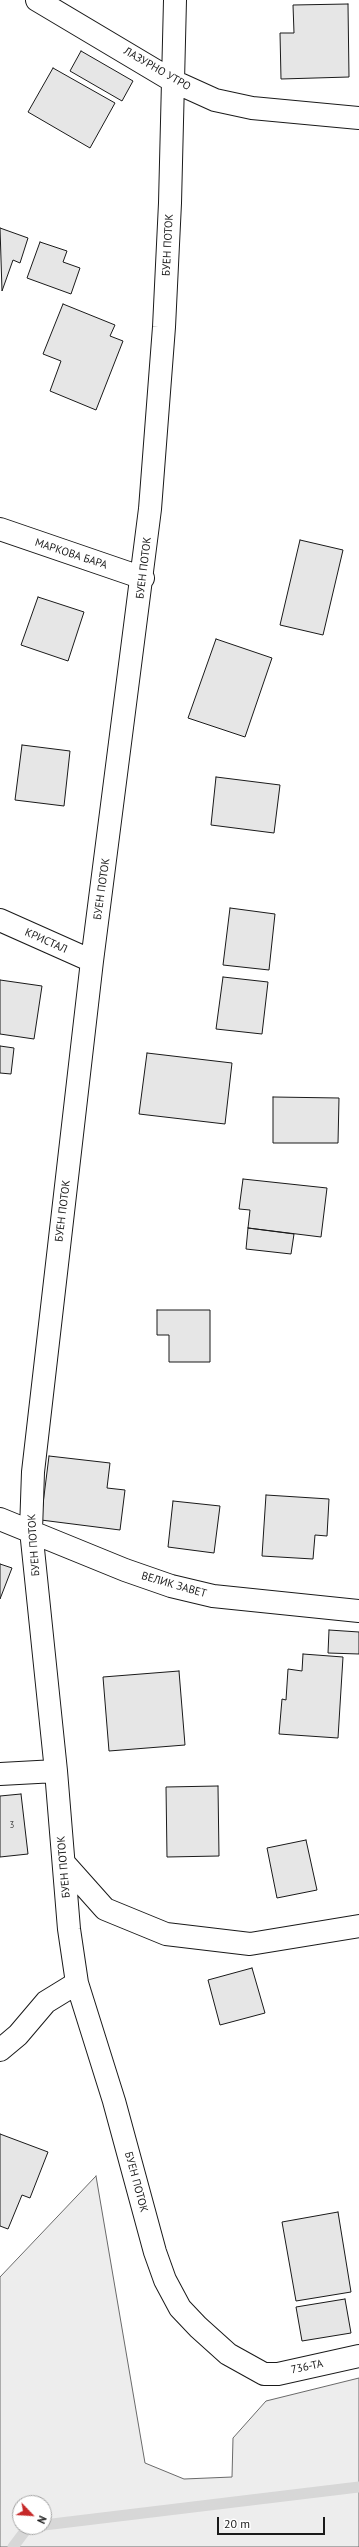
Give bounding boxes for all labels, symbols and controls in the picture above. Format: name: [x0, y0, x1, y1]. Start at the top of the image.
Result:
street label: ЛАЗУРНО УТРО: [121, 45, 193, 93]
street label: БУЕН ПОТОК: [160, 213, 176, 277]
street label: МАРКОВА БАРА: [33, 536, 109, 572]
street label: БУЕН ПОТОК: [134, 536, 154, 600]
street label: БУЕН ПОТОК: [91, 857, 113, 921]
street label: КРИСТАЛ: [23, 926, 69, 956]
street label: БУЕН ПОТОК: [53, 1179, 73, 1243]
street label: БУЕН ПОТОК: [25, 1513, 43, 1577]
street label: ВЕЛИК ЗАВЕТ: [140, 1569, 208, 1601]
house number: 3: [10, 1820, 14, 1830]
street label: БУЕН ПОТОК: [55, 1835, 73, 1899]
street label: БУЕН ПОТОК: [122, 2150, 150, 2214]
street label: 736-ТА: [290, 2357, 324, 2377]
north arrow: [12, 2495, 52, 2535]
scale bar: [219, 2509, 327, 2535]
text: N: [34, 2513, 50, 2526]
text: 20 m: [224, 2516, 250, 2531]

